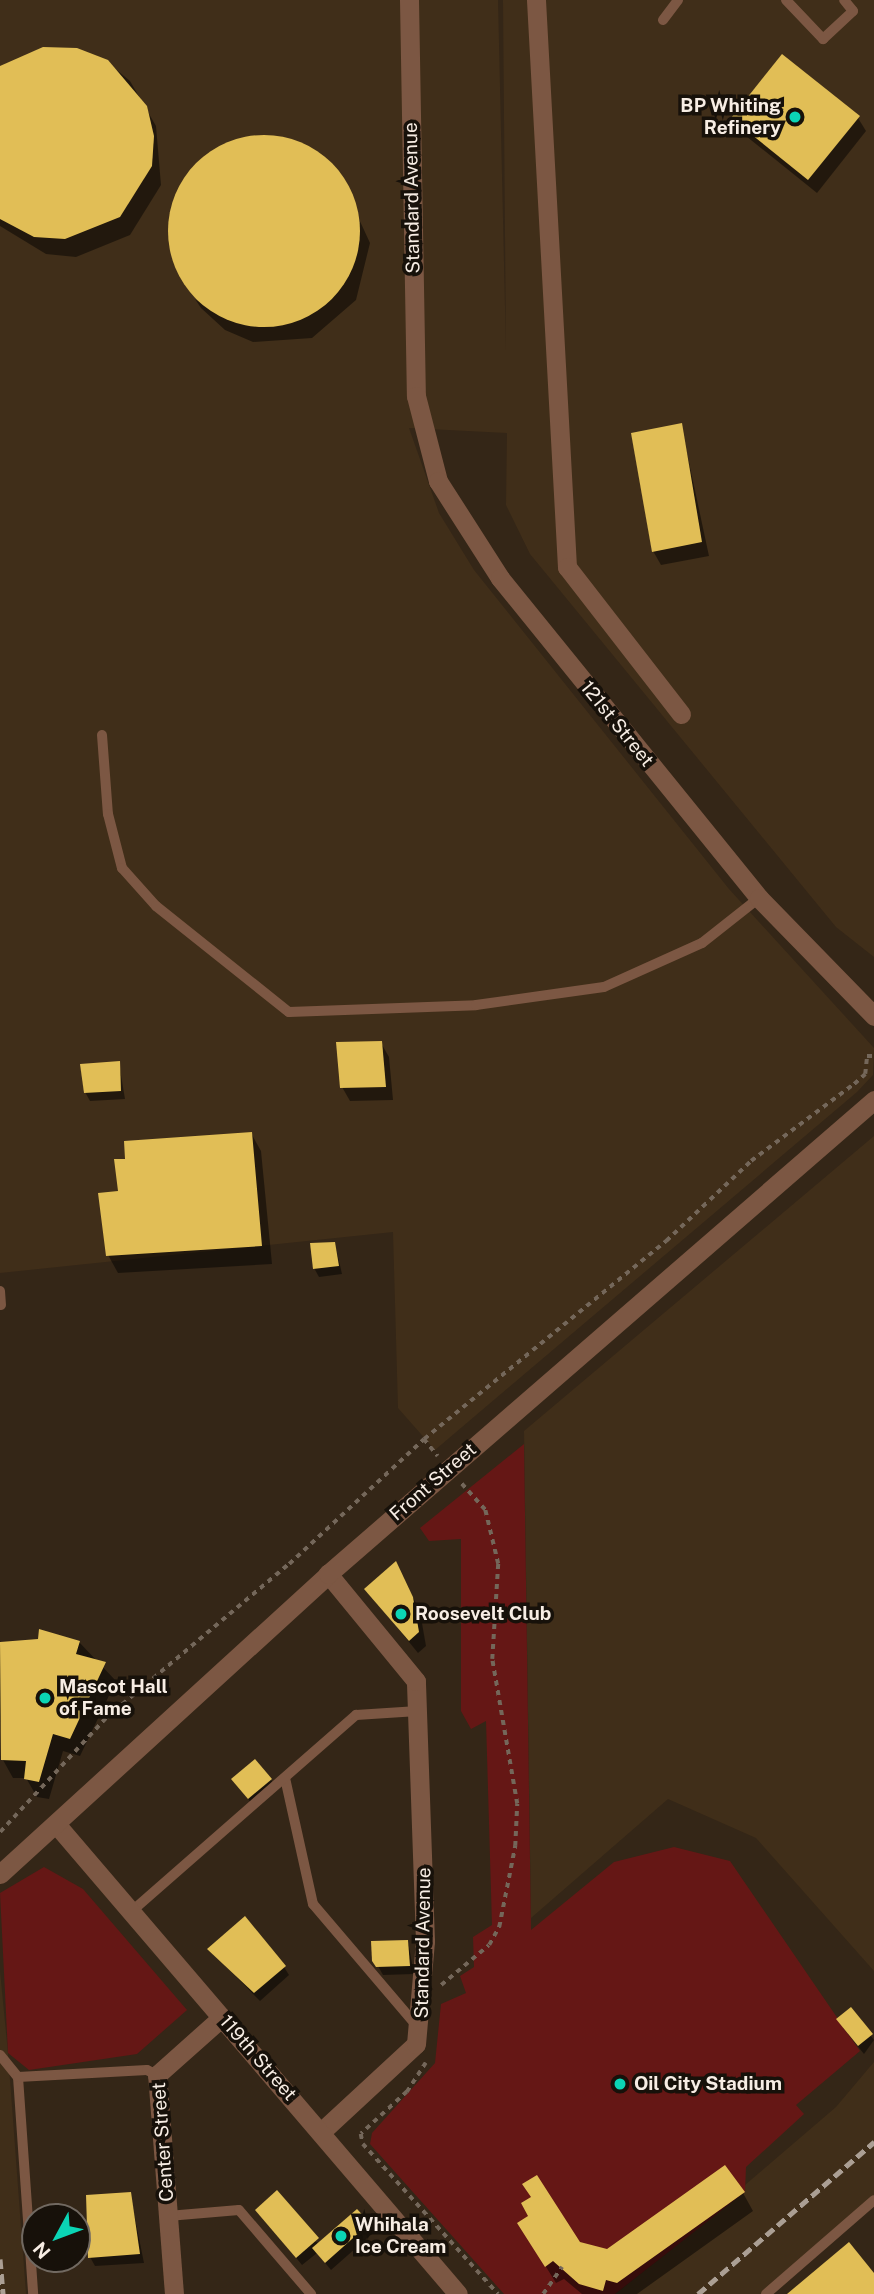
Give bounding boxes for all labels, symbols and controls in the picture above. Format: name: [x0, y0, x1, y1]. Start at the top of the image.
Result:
place label: BP Whiting Refinery: [680, 95, 781, 139]
marker: BP Whiting Refinery: [787, 109, 803, 125]
street label: Standard Avenue: [399, 122, 425, 274]
street label: 121st Street: [576, 677, 658, 771]
street label: Front Street: [385, 1438, 481, 1526]
place label: Roosevelt Club: [415, 1603, 551, 1625]
marker: Roosevelt Club: [393, 1606, 409, 1622]
place label: Mascot Hall of Fame: [59, 1676, 168, 1720]
marker: Mascot Hall of Fame: [37, 1690, 53, 1706]
street label: Standard Avenue: [410, 1867, 436, 2019]
street label: 119th Street: [215, 2011, 301, 2105]
place label: Oil City Stadium: [634, 2073, 782, 2095]
marker: Oil City Stadium: [612, 2076, 628, 2092]
street label: Center Street: [147, 2081, 179, 2203]
north arrow: [21, 2203, 91, 2273]
place label: Whihala Ice Cream: [355, 2214, 446, 2258]
marker: Whihala Ice Cream: [333, 2228, 349, 2244]
text: N: [28, 2238, 55, 2263]

